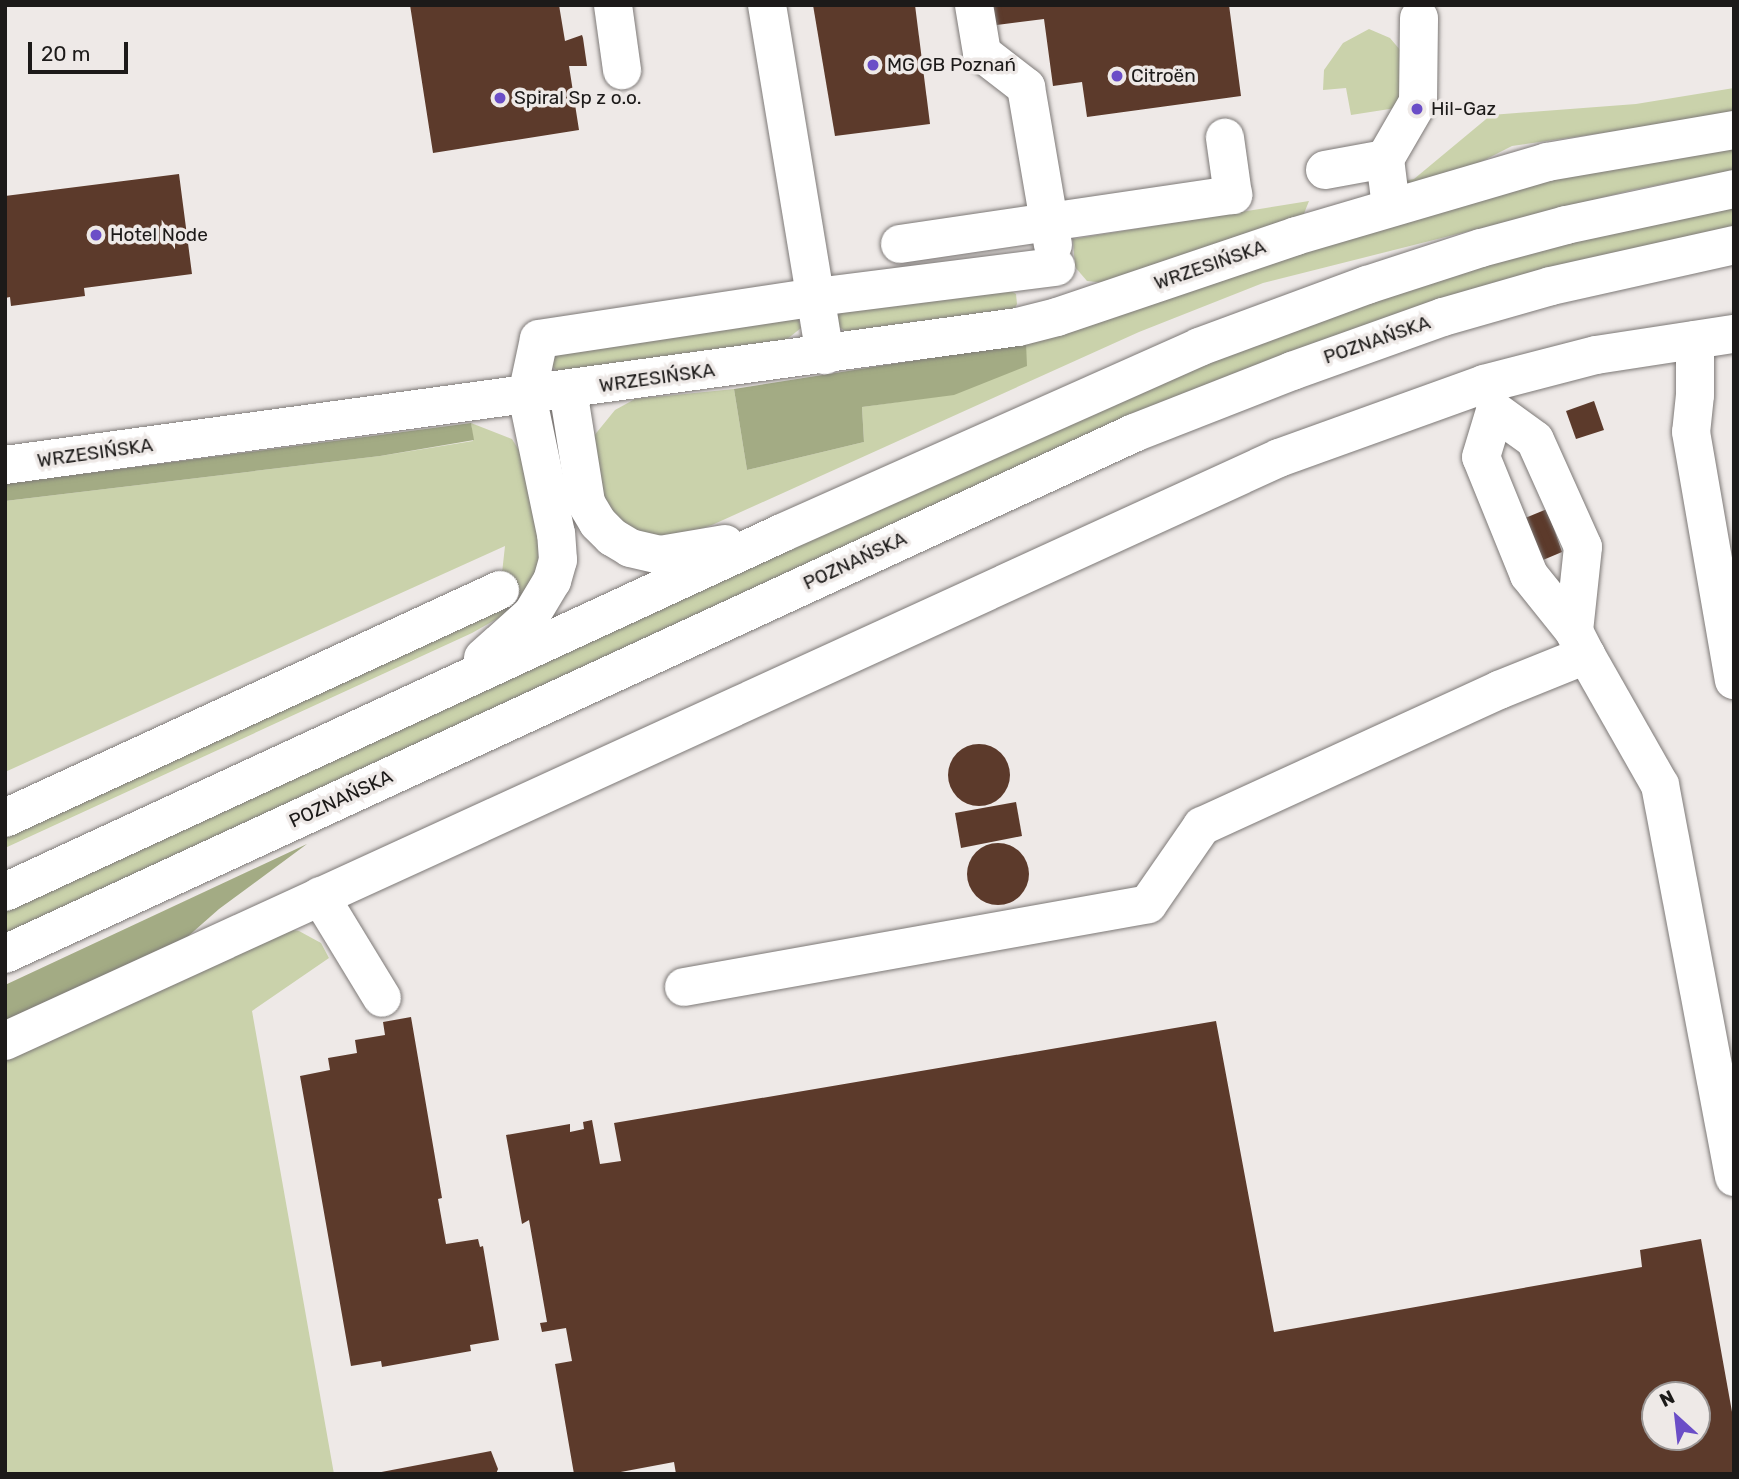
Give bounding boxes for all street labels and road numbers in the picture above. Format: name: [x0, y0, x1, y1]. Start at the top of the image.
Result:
street label: WRZESIŃSKA: [1151, 235, 1269, 295]
street label: POZNAŃSKA: [1321, 311, 1433, 369]
street label: WRZESIŃSKA: [598, 359, 716, 397]
street label: WRZESIŃSKA: [36, 434, 154, 472]
street label: POZNAŃSKA: [800, 527, 910, 595]
street label: POZNAŃSKA: [286, 765, 396, 833]

